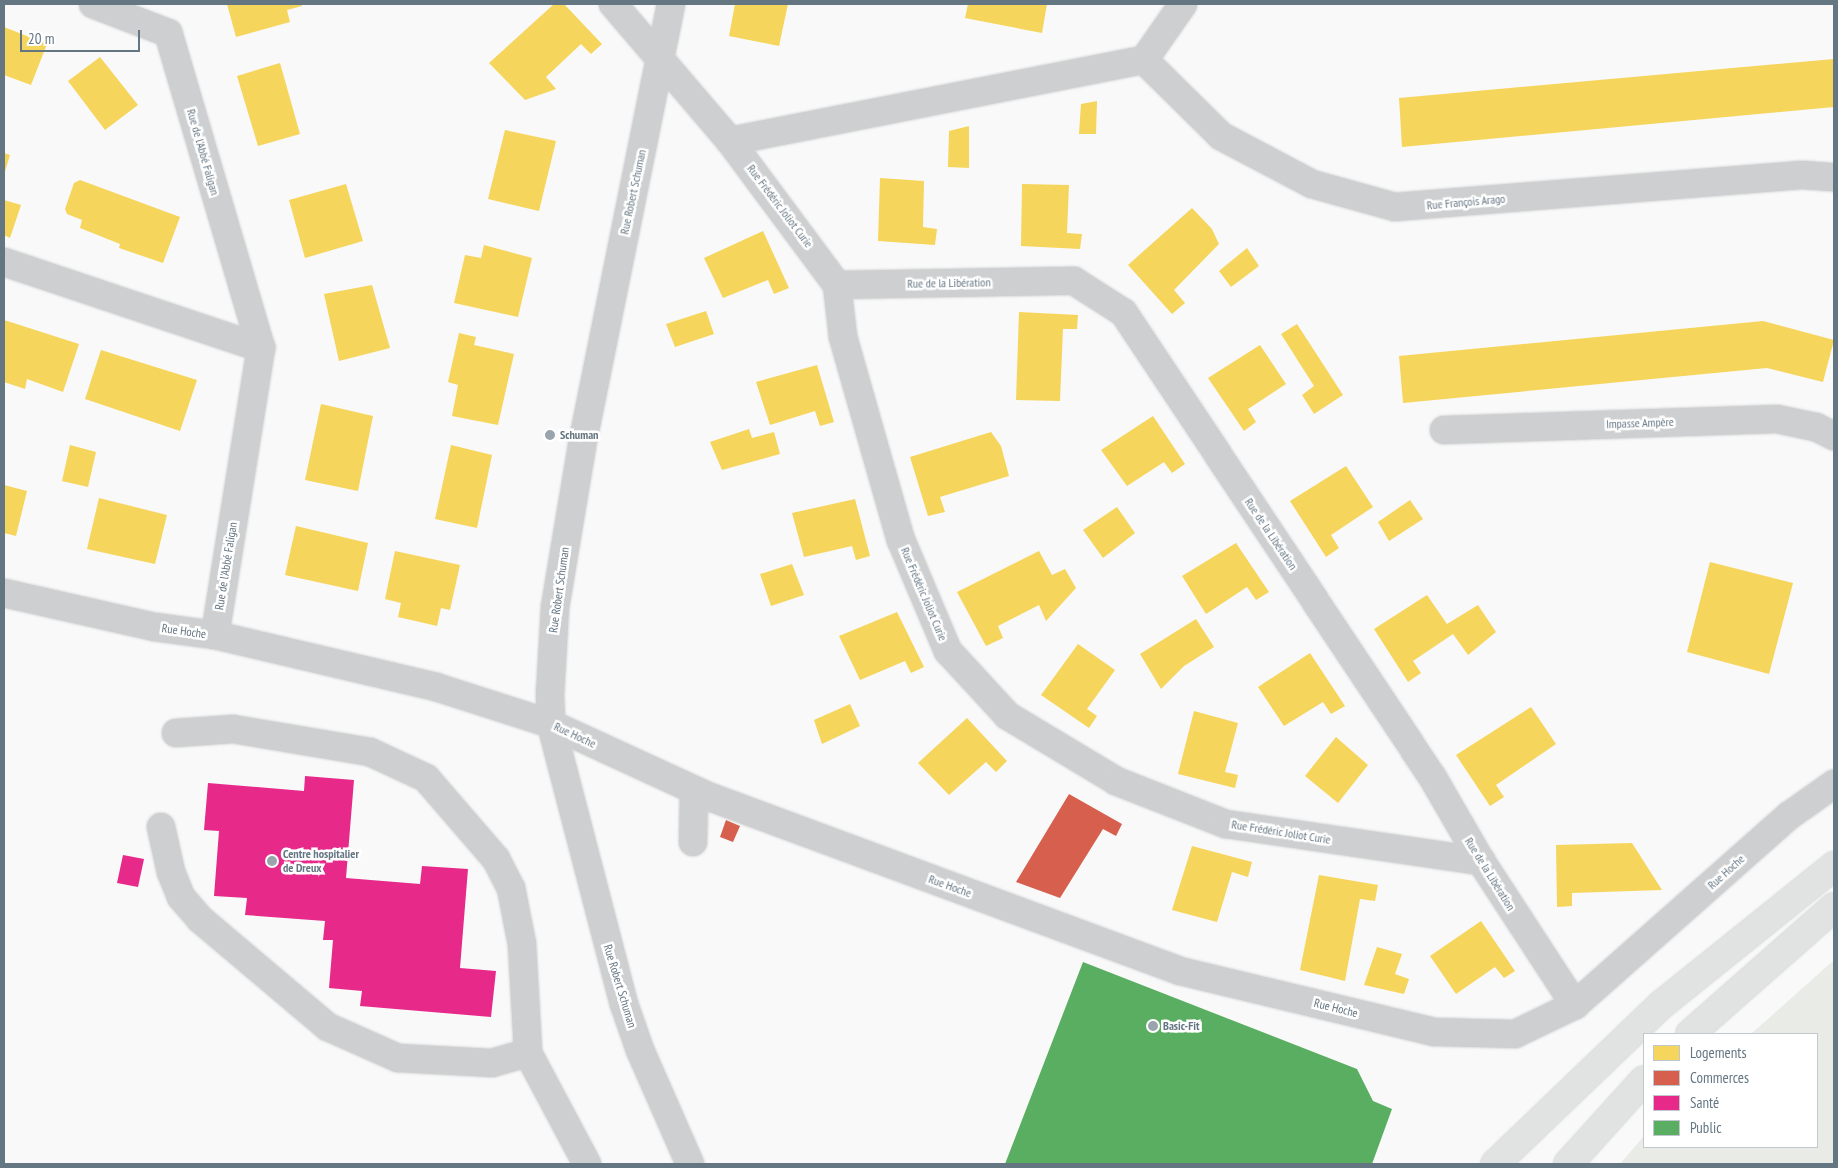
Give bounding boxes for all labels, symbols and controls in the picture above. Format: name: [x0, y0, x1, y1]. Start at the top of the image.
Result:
scale bar: [22, 20, 142, 52]
text: 20 m: [28, 29, 54, 48]
street label: Rue de l'Abbé Faligan: [184, 107, 222, 197]
street label: Rue Robert Schuman: [617, 148, 649, 236]
street label: Rue Frédéric Joliot Curie: [744, 162, 816, 250]
street label: Rue François Arago: [1426, 191, 1506, 213]
street label: Rue de la Libération: [907, 275, 991, 291]
street label: Impasse Ampère: [1606, 415, 1674, 431]
place label: Schuman: [560, 428, 599, 442]
marker: Schuman: [544, 429, 556, 441]
street label: Rue de la Libération: [1242, 495, 1300, 573]
street label: Rue de l'Abbé Faligan: [212, 521, 240, 611]
street label: Rue Frédéric Joliot Curie: [898, 545, 950, 643]
street label: Rue Robert Schuman: [546, 546, 572, 634]
street label: Rue Hoche: [161, 621, 207, 641]
street label: Rue Hoche: [552, 719, 598, 751]
street label: Rue Frédéric Joliot Curie: [1230, 817, 1332, 847]
street label: Rue de la Libération: [1462, 835, 1518, 913]
place label: Centre hospitalier de Dreux: [283, 847, 359, 875]
street label: Rue Hoche: [1705, 852, 1747, 892]
marker: Centre hospitalier de Dreux: [265, 854, 279, 868]
street label: Rue Hoche: [927, 872, 973, 900]
street label: Rue Robert Schuman: [600, 943, 640, 1029]
street label: Rue Hoche: [1313, 996, 1359, 1020]
place label: Basic-Fit: [1163, 1019, 1199, 1033]
marker: Basic-Fit: [1147, 1020, 1159, 1032]
legend: [1643, 1033, 1818, 1148]
text: Logements: [1690, 1043, 1746, 1062]
text: Commerces: [1690, 1068, 1749, 1087]
text: Santé: [1690, 1093, 1719, 1112]
text: Public: [1690, 1118, 1721, 1137]

